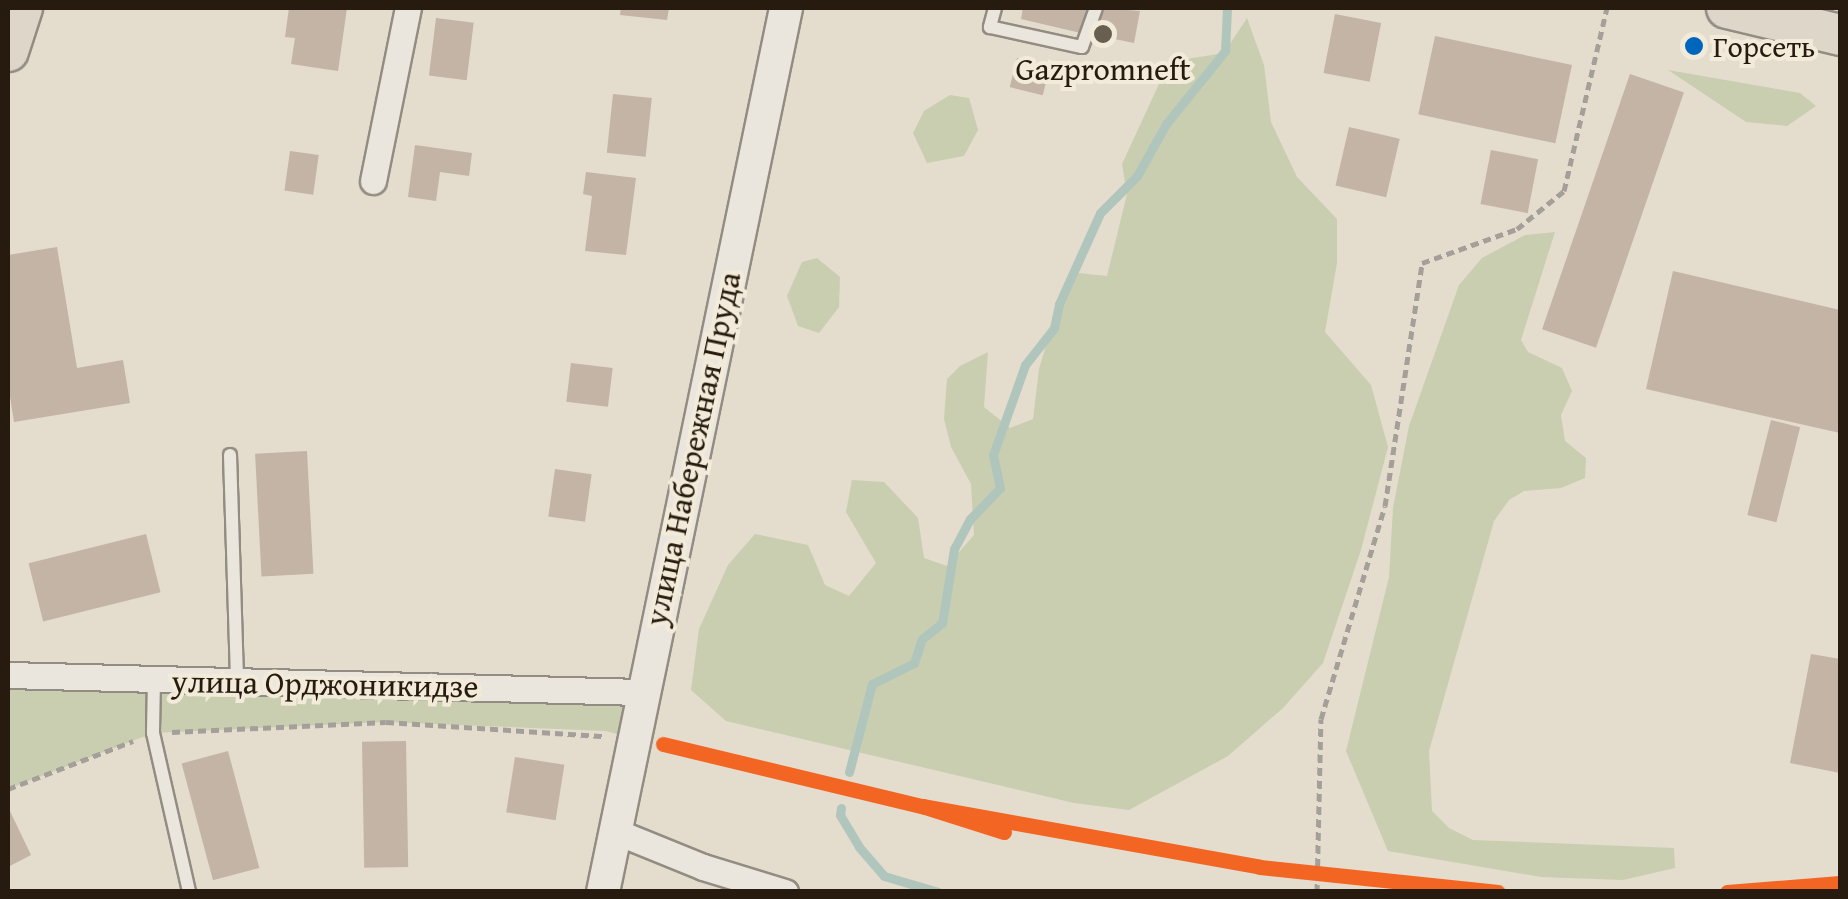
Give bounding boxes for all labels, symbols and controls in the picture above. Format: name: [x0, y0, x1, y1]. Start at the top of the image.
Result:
marker: Gazpromneft: [1092, 23, 1114, 45]
place label: Горсеть: [1713, 28, 1815, 64]
marker: Горсеть: [1684, 36, 1704, 56]
place label: Gazpromneft: [1016, 50, 1190, 88]
street label: улица Набережная Пруда: [637, 269, 749, 629]
street label: улица Орджоникидзе: [171, 662, 479, 706]

